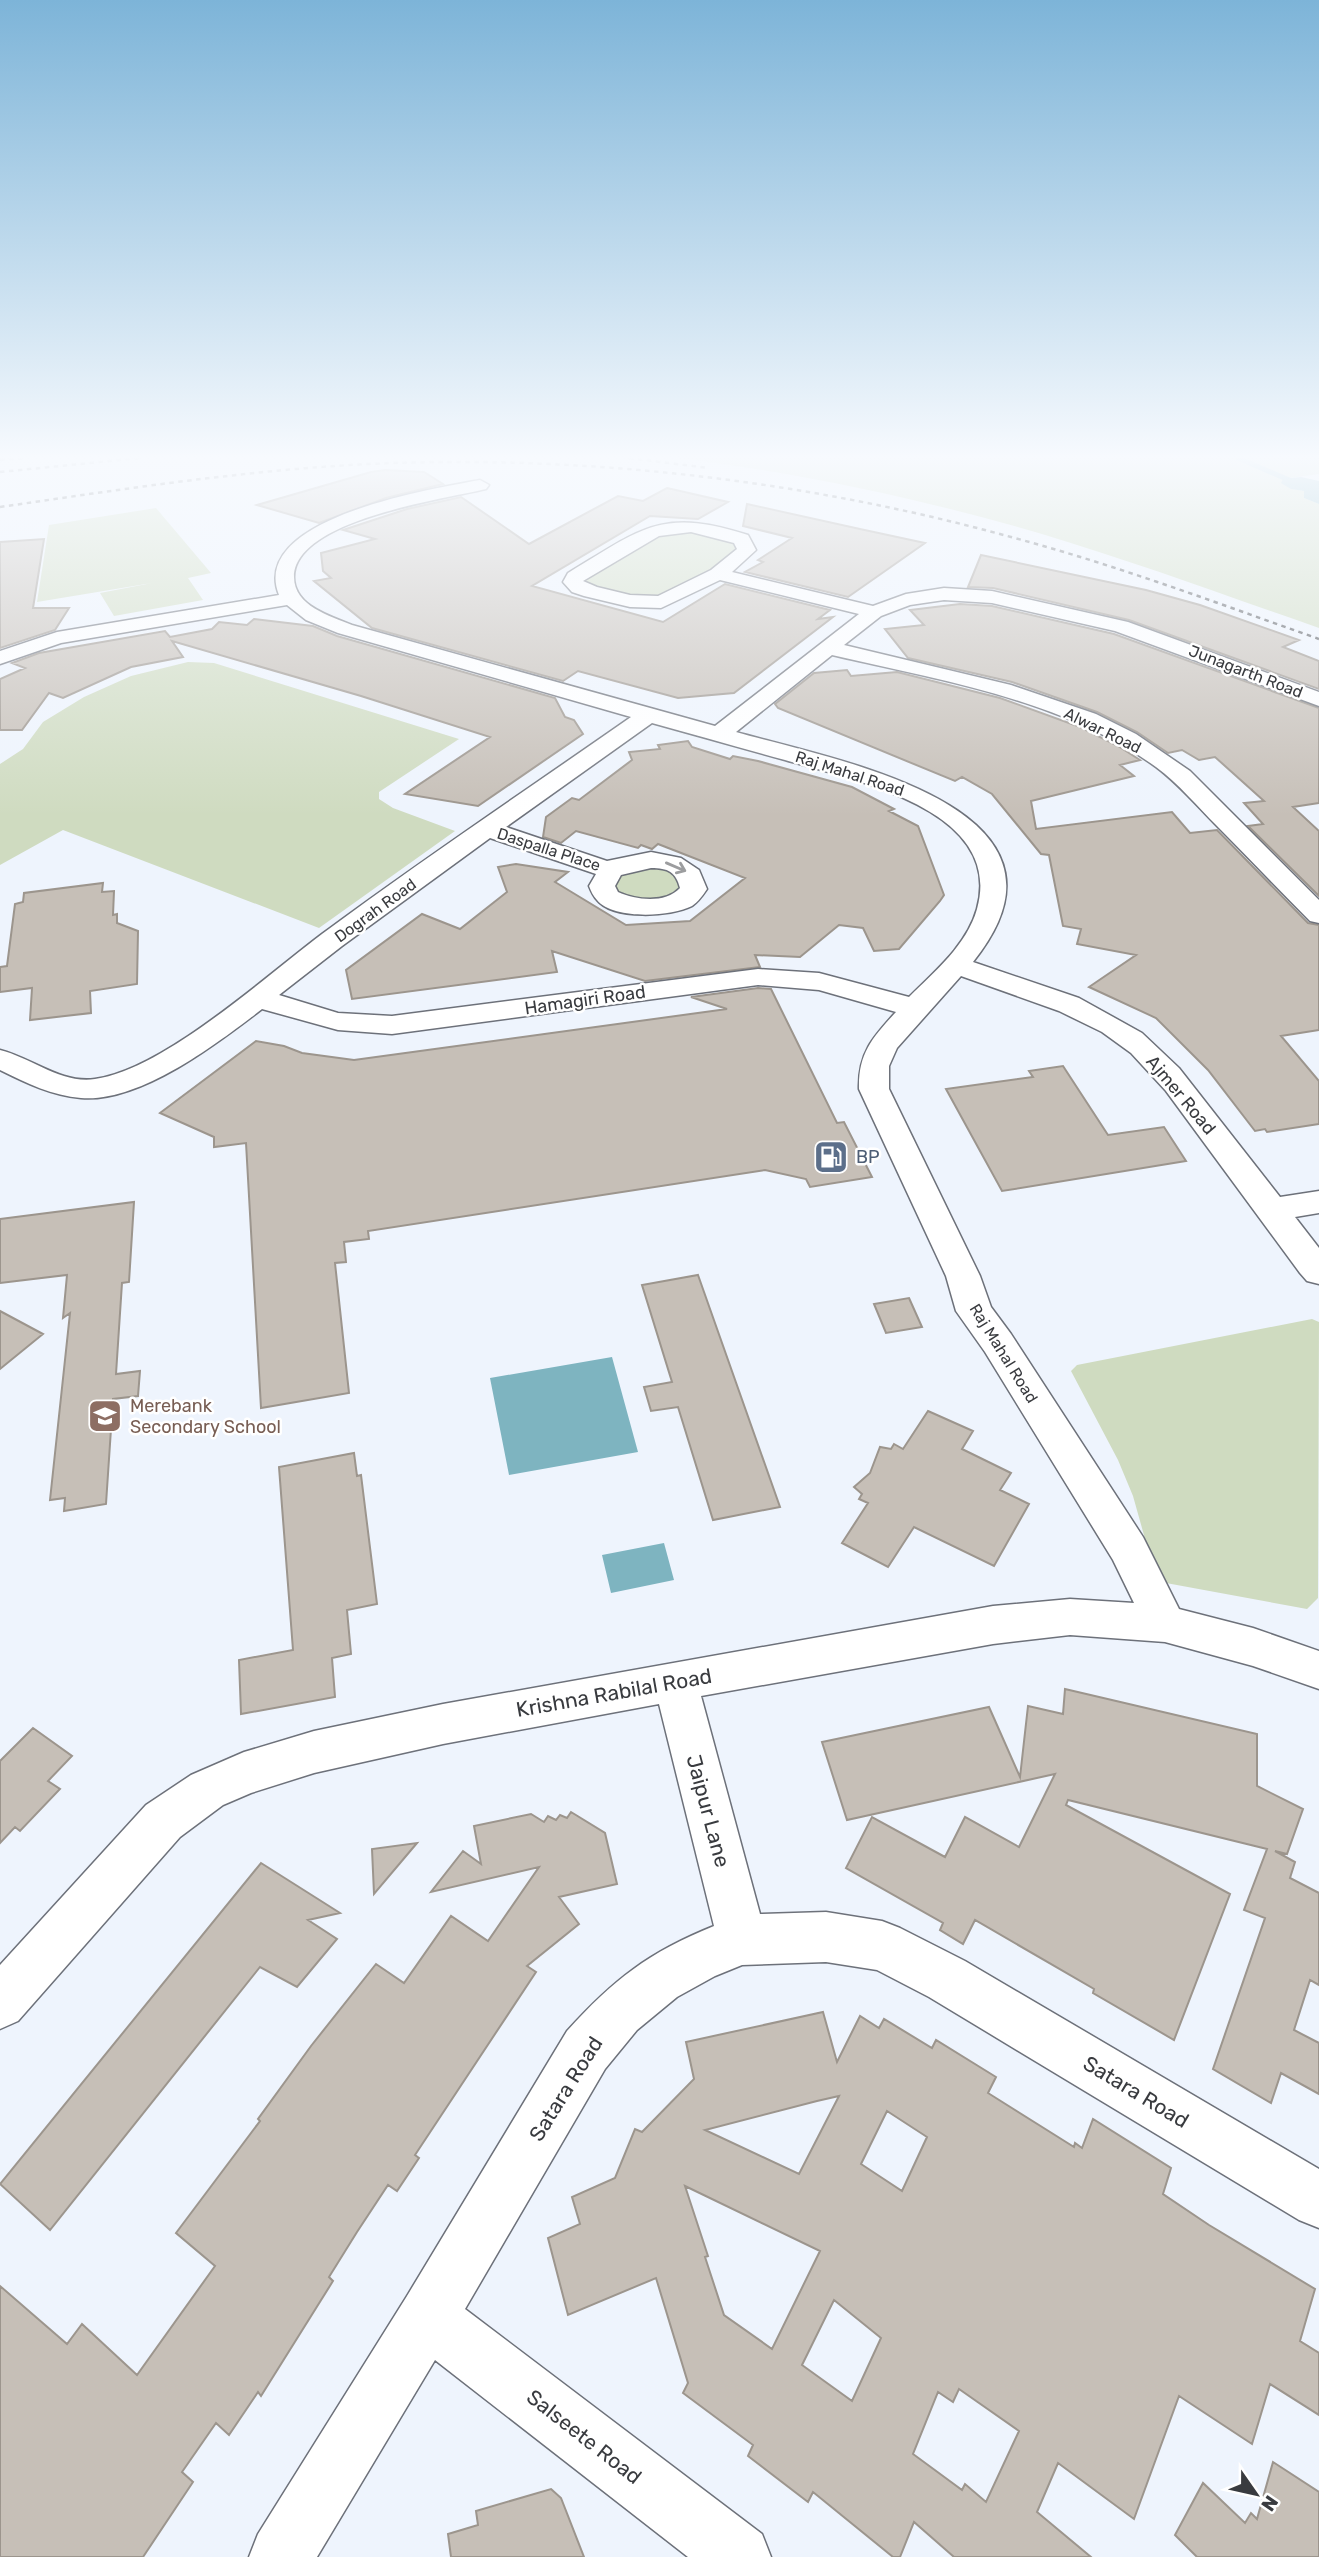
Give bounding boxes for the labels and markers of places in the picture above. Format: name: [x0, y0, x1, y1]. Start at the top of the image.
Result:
fuel station icon: BP: [812, 1138, 850, 1176]
place label: BP: [856, 1146, 880, 1168]
place label: Merebank Secondary School: [130, 1395, 281, 1438]
school or university icon: Merebank Secondary School: [86, 1397, 124, 1435]

